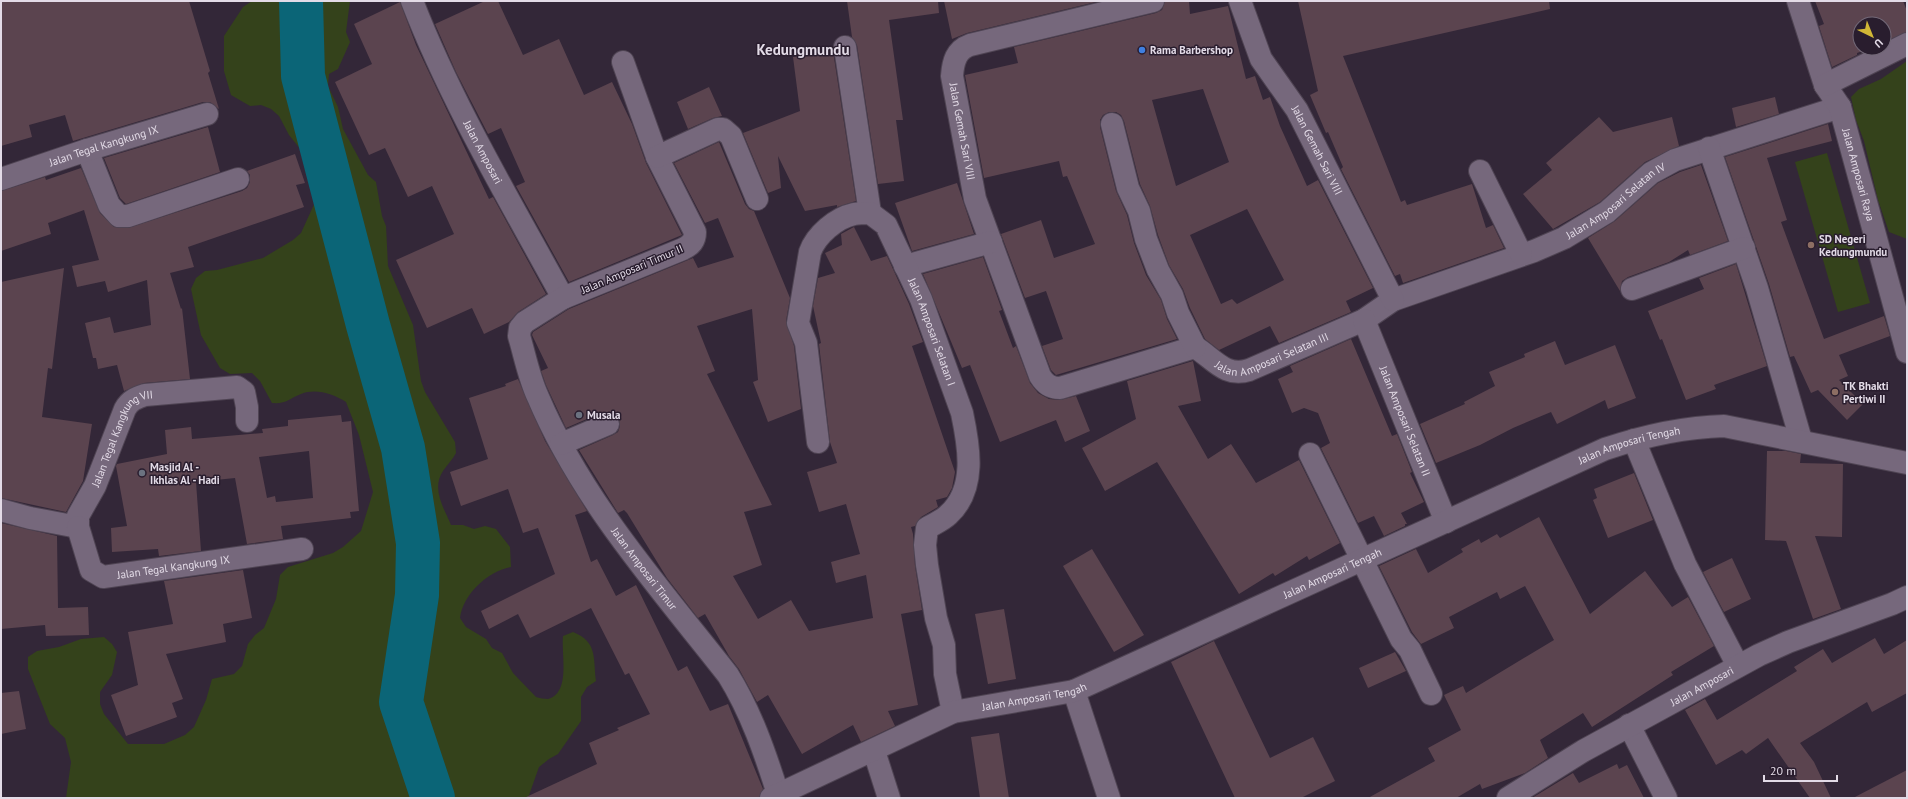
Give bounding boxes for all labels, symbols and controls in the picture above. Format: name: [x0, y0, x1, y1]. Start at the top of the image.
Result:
north arrow: [1852, 16, 1892, 56]
text: U: [1871, 36, 1886, 51]
district label: Kedungmundu: [756, 40, 850, 59]
place label: Rama Barbershop: [1150, 43, 1233, 57]
marker: Rama Barbershop: [1137, 45, 1147, 55]
street label: Jalan Gemah Sari VIII: [946, 81, 978, 181]
street label: Jalan Gemah Sari VIII: [1288, 102, 1346, 197]
street label: Jalan Amposari: [460, 117, 506, 186]
street label: Jalan Tegal Kangkung IX: [46, 122, 160, 170]
street label: Jalan Amposari Raya: [1839, 126, 1878, 223]
street label: Jalan Amposari Selatan IV: [1563, 159, 1668, 243]
place label: SD Negeri Kedungmundu: [1819, 232, 1887, 259]
marker: SD Negeri Kedungmundu: [1806, 240, 1816, 250]
street label: Jalan Amposari Timur II: [578, 241, 685, 297]
street label: Jalan Amposari Selatan I: [905, 275, 959, 388]
street label: Jalan Amposari Selatan III: [1211, 329, 1331, 379]
street label: Jalan Amposari Selatan II: [1376, 363, 1434, 478]
place label: TK Bhakti Pertiwi II: [1843, 379, 1889, 406]
street label: Jalan Tegal Kangkung VII: [88, 387, 153, 490]
marker: TK Bhakti Pertiwi II: [1830, 387, 1840, 397]
place label: Musala: [587, 408, 621, 422]
marker: Musala: [574, 410, 584, 420]
street label: Jalan Amposari Tengah: [1575, 423, 1681, 468]
place label: Masjid Al - Ikhlas Al - Hadi: [150, 460, 220, 487]
marker: Masjid Al - Ikhlas Al - Hadi: [137, 468, 147, 478]
street label: Jalan Amposari Timur: [608, 524, 680, 613]
street label: Jalan Amposari Tengah: [1280, 545, 1384, 602]
street label: Jalan Tegal Kangkung IX: [115, 552, 231, 582]
street label: Jalan Amposari: [1667, 663, 1736, 710]
street label: Jalan Amposari Tengah: [980, 679, 1089, 714]
scale bar: [1764, 757, 1837, 783]
text: 20 m: [1770, 763, 1796, 778]

